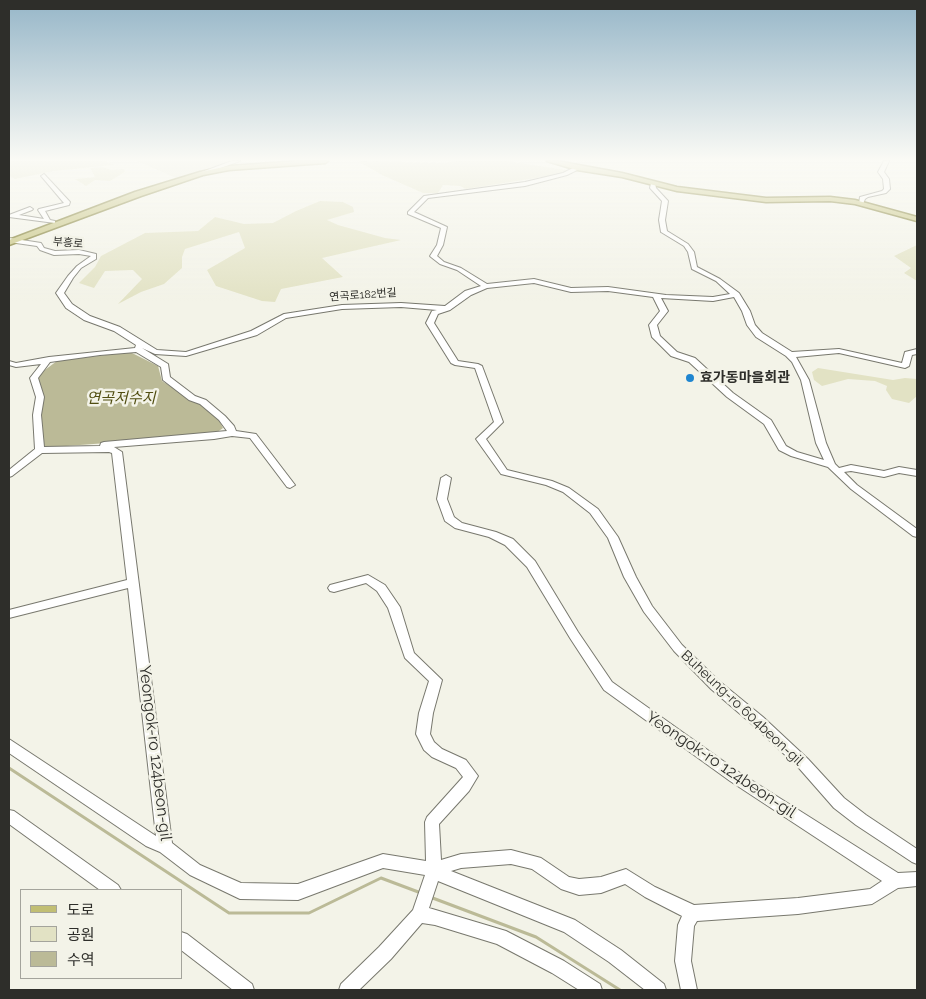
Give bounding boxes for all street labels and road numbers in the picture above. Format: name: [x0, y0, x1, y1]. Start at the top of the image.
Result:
street label: 부흥로: [52, 235, 84, 251]
street label: 연곡로182번길: [329, 286, 397, 304]
street label: Buheung-ro 604beon-gil: [677, 647, 807, 769]
street label: Yeongok-ro 124beon-gil: [135, 664, 175, 842]
street label: Yeongok-ro 124beon-gil: [642, 708, 800, 822]

